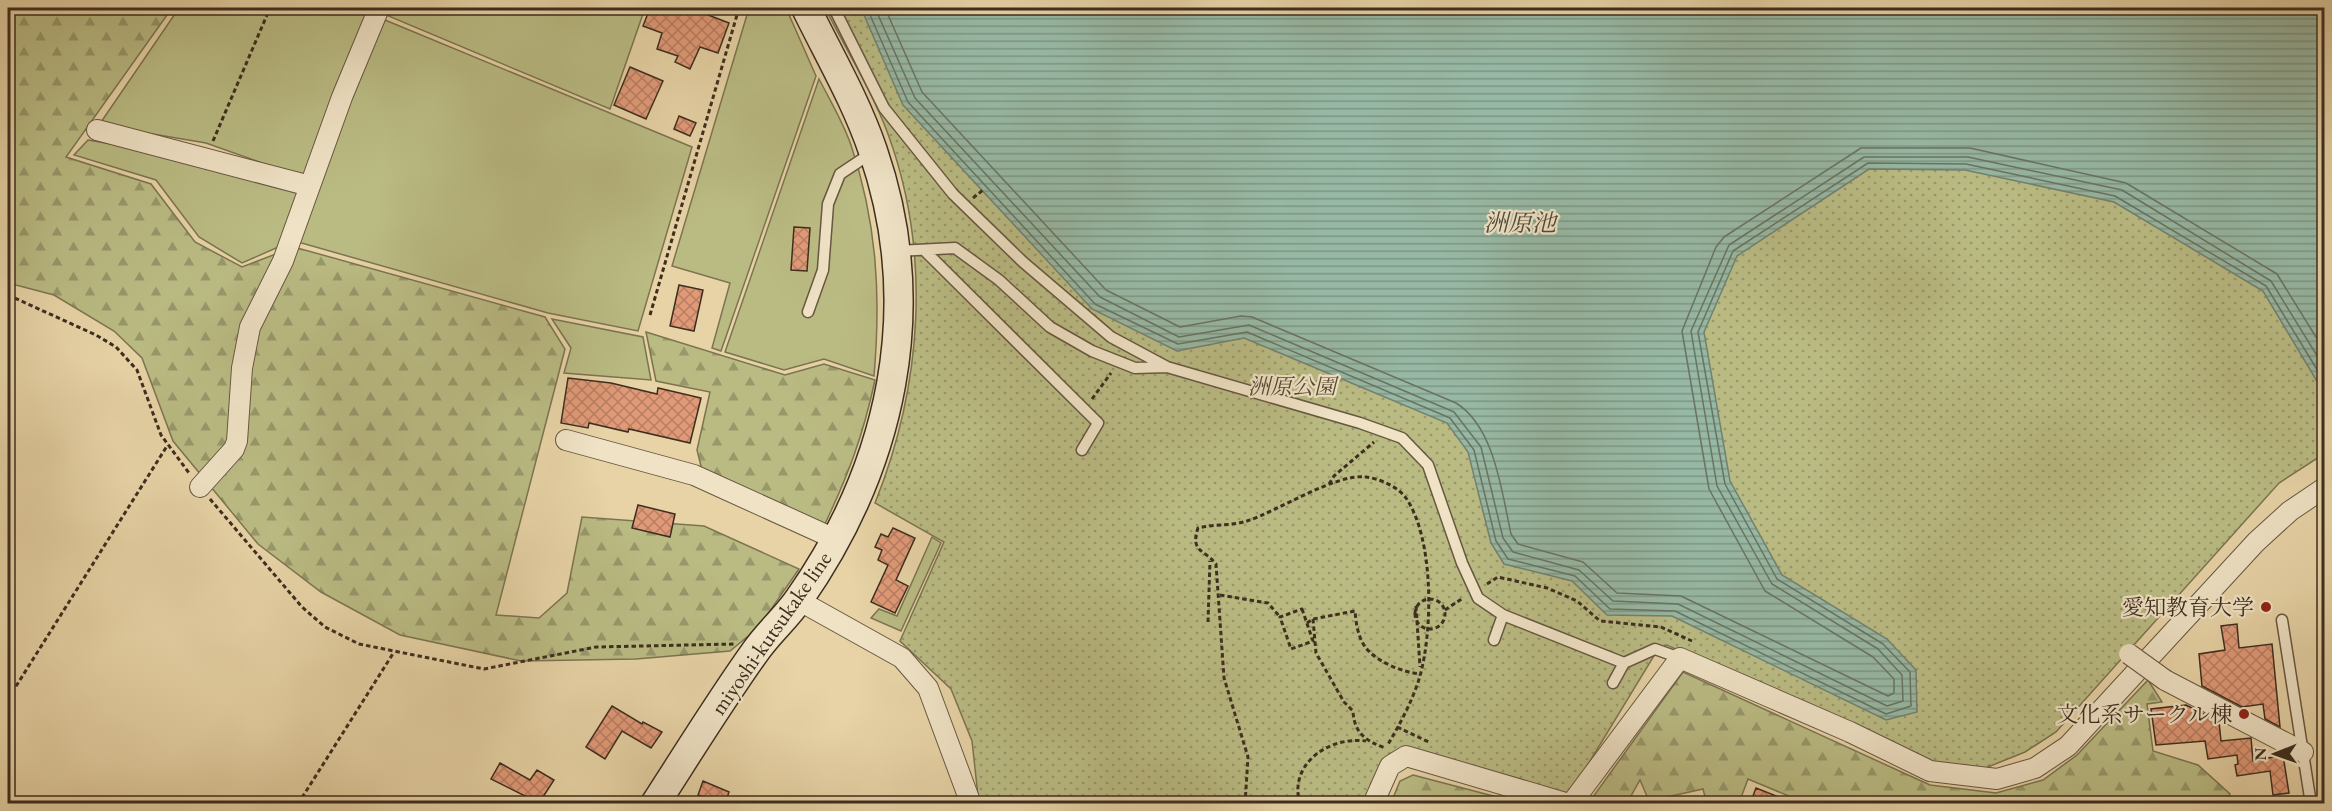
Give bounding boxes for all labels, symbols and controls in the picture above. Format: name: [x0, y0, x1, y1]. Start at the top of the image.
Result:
water label: 洲原池: [1484, 207, 1559, 238]
park label: 洲原公園: [1248, 372, 1339, 401]
street label: miyoshi-kutsukake line: [704, 545, 838, 720]
place label: 愛知教育大学: [2122, 593, 2254, 622]
marker: 愛知教育大学: [2259, 600, 2273, 614]
place label: 文化系サークル棟: [2057, 700, 2232, 729]
marker: 文化系サークル棟: [2237, 707, 2251, 721]
north arrow: [2245, 724, 2305, 784]
text: N: [2250, 748, 2271, 761]

